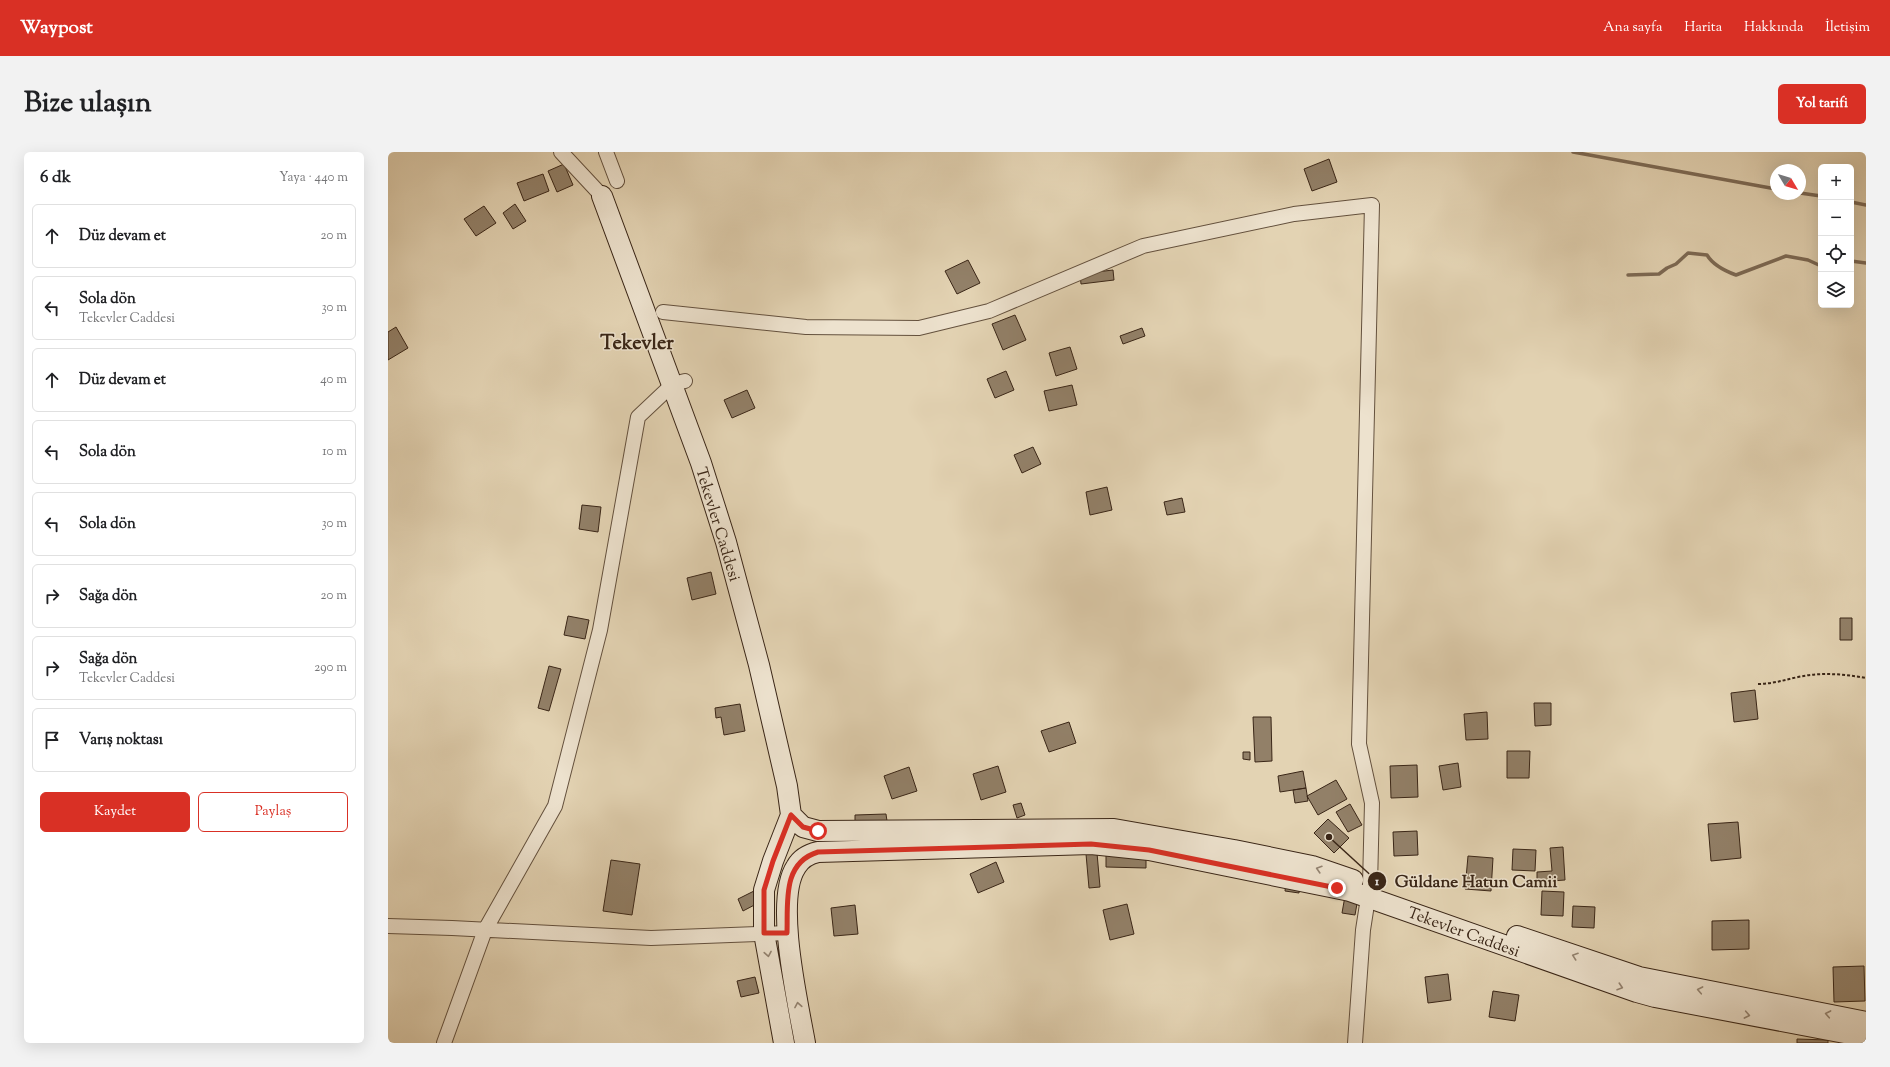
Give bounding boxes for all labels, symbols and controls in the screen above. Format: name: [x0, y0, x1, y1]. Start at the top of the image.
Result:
text: Waypost: [20, 15, 93, 42]
text: Ana sayfa: [1603, 18, 1662, 38]
text: Harita: [1684, 18, 1722, 38]
text: Hakkında: [1744, 18, 1803, 38]
text: İletişim: [1825, 18, 1870, 38]
text: Bize ulaşın: [24, 84, 152, 124]
button: Yol tarifi: [1778, 84, 1866, 124]
north arrow: [1770, 164, 1806, 200]
map controls: [1818, 164, 1854, 308]
button: +: [1818, 164, 1854, 200]
text: 6 dk: [40, 166, 71, 190]
text: Yaya · 440 m: [279, 169, 348, 187]
button: −: [1818, 200, 1854, 236]
icon: ahead: [41, 225, 63, 247]
text: Düz devam et: [79, 226, 166, 247]
text: 20 m: [321, 227, 347, 245]
button: locate: [1818, 236, 1854, 272]
button: layers: [1818, 272, 1854, 308]
text: Sola dön: [79, 289, 136, 310]
icon: left: [41, 297, 63, 319]
text: 30 m: [321, 299, 347, 317]
text: Tekevler Caddesi: [79, 310, 175, 328]
district label: Tekevler: [600, 330, 674, 359]
icon: ahead: [41, 369, 63, 391]
text: Düz devam et: [79, 370, 166, 391]
text: 40 m: [320, 371, 347, 389]
icon: left: [41, 441, 63, 463]
text: Sola dön: [79, 442, 136, 463]
text: 10 m: [322, 443, 347, 461]
street label: Tekevler Caddesi: [688, 465, 745, 585]
icon: left: [41, 513, 63, 535]
text: Sola dön: [79, 514, 136, 535]
text: 30 m: [321, 515, 347, 533]
icon: right: [41, 585, 63, 607]
text: Sağa dön: [79, 586, 137, 607]
text: 20 m: [321, 587, 347, 605]
text: Sağa dön: [79, 649, 137, 670]
icon: right: [41, 657, 63, 679]
text: 290 m: [314, 659, 347, 677]
text: Tekevler Caddesi: [79, 670, 175, 688]
icon: arrive: [41, 729, 63, 751]
text: Varış noktası: [79, 730, 163, 751]
button: Kaydet: [40, 792, 190, 832]
button: Paylaş: [198, 792, 348, 832]
route start: [809, 822, 827, 840]
one-way arrow: [1316, 865, 1323, 874]
callout: Güldane Hatun Camii: [1367, 867, 1565, 896]
text: Güldane Hatun Camii: [1395, 871, 1557, 895]
text: 1: [1374, 873, 1380, 891]
route end: [1328, 879, 1346, 897]
street label: Tekevler Caddesi: [1404, 902, 1523, 965]
one-way arrow: [763, 951, 772, 957]
one-way arrow: [1571, 952, 1578, 961]
one-way arrow: [1617, 982, 1624, 991]
one-way arrow: [1697, 986, 1703, 994]
one-way arrow: [795, 1001, 803, 1008]
one-way arrow: [1744, 1010, 1750, 1018]
one-way arrow: [1825, 1011, 1831, 1019]

